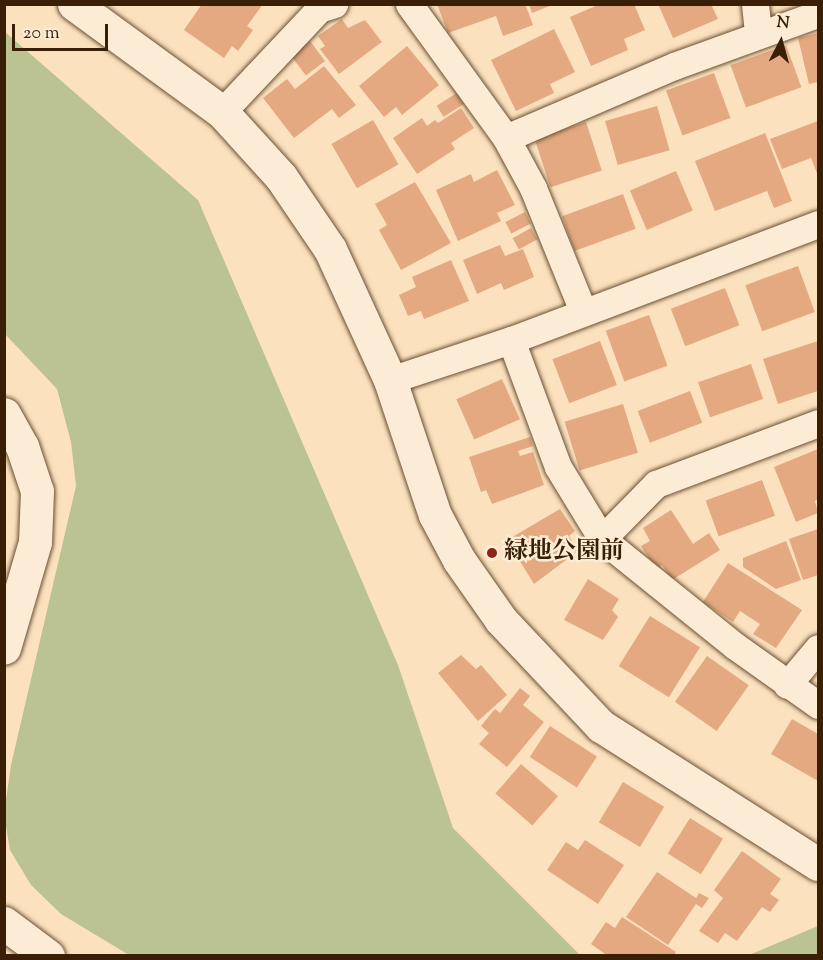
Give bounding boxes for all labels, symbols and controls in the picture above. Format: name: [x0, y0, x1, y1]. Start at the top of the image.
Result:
text: N: [775, 11, 790, 36]
scale bar: [15, 12, 111, 50]
north arrow: [751, 12, 811, 72]
text: 20 m: [23, 21, 60, 47]
place label: 緑地公園前: [504, 539, 624, 567]
marker: 緑地公園前: [485, 546, 499, 560]

